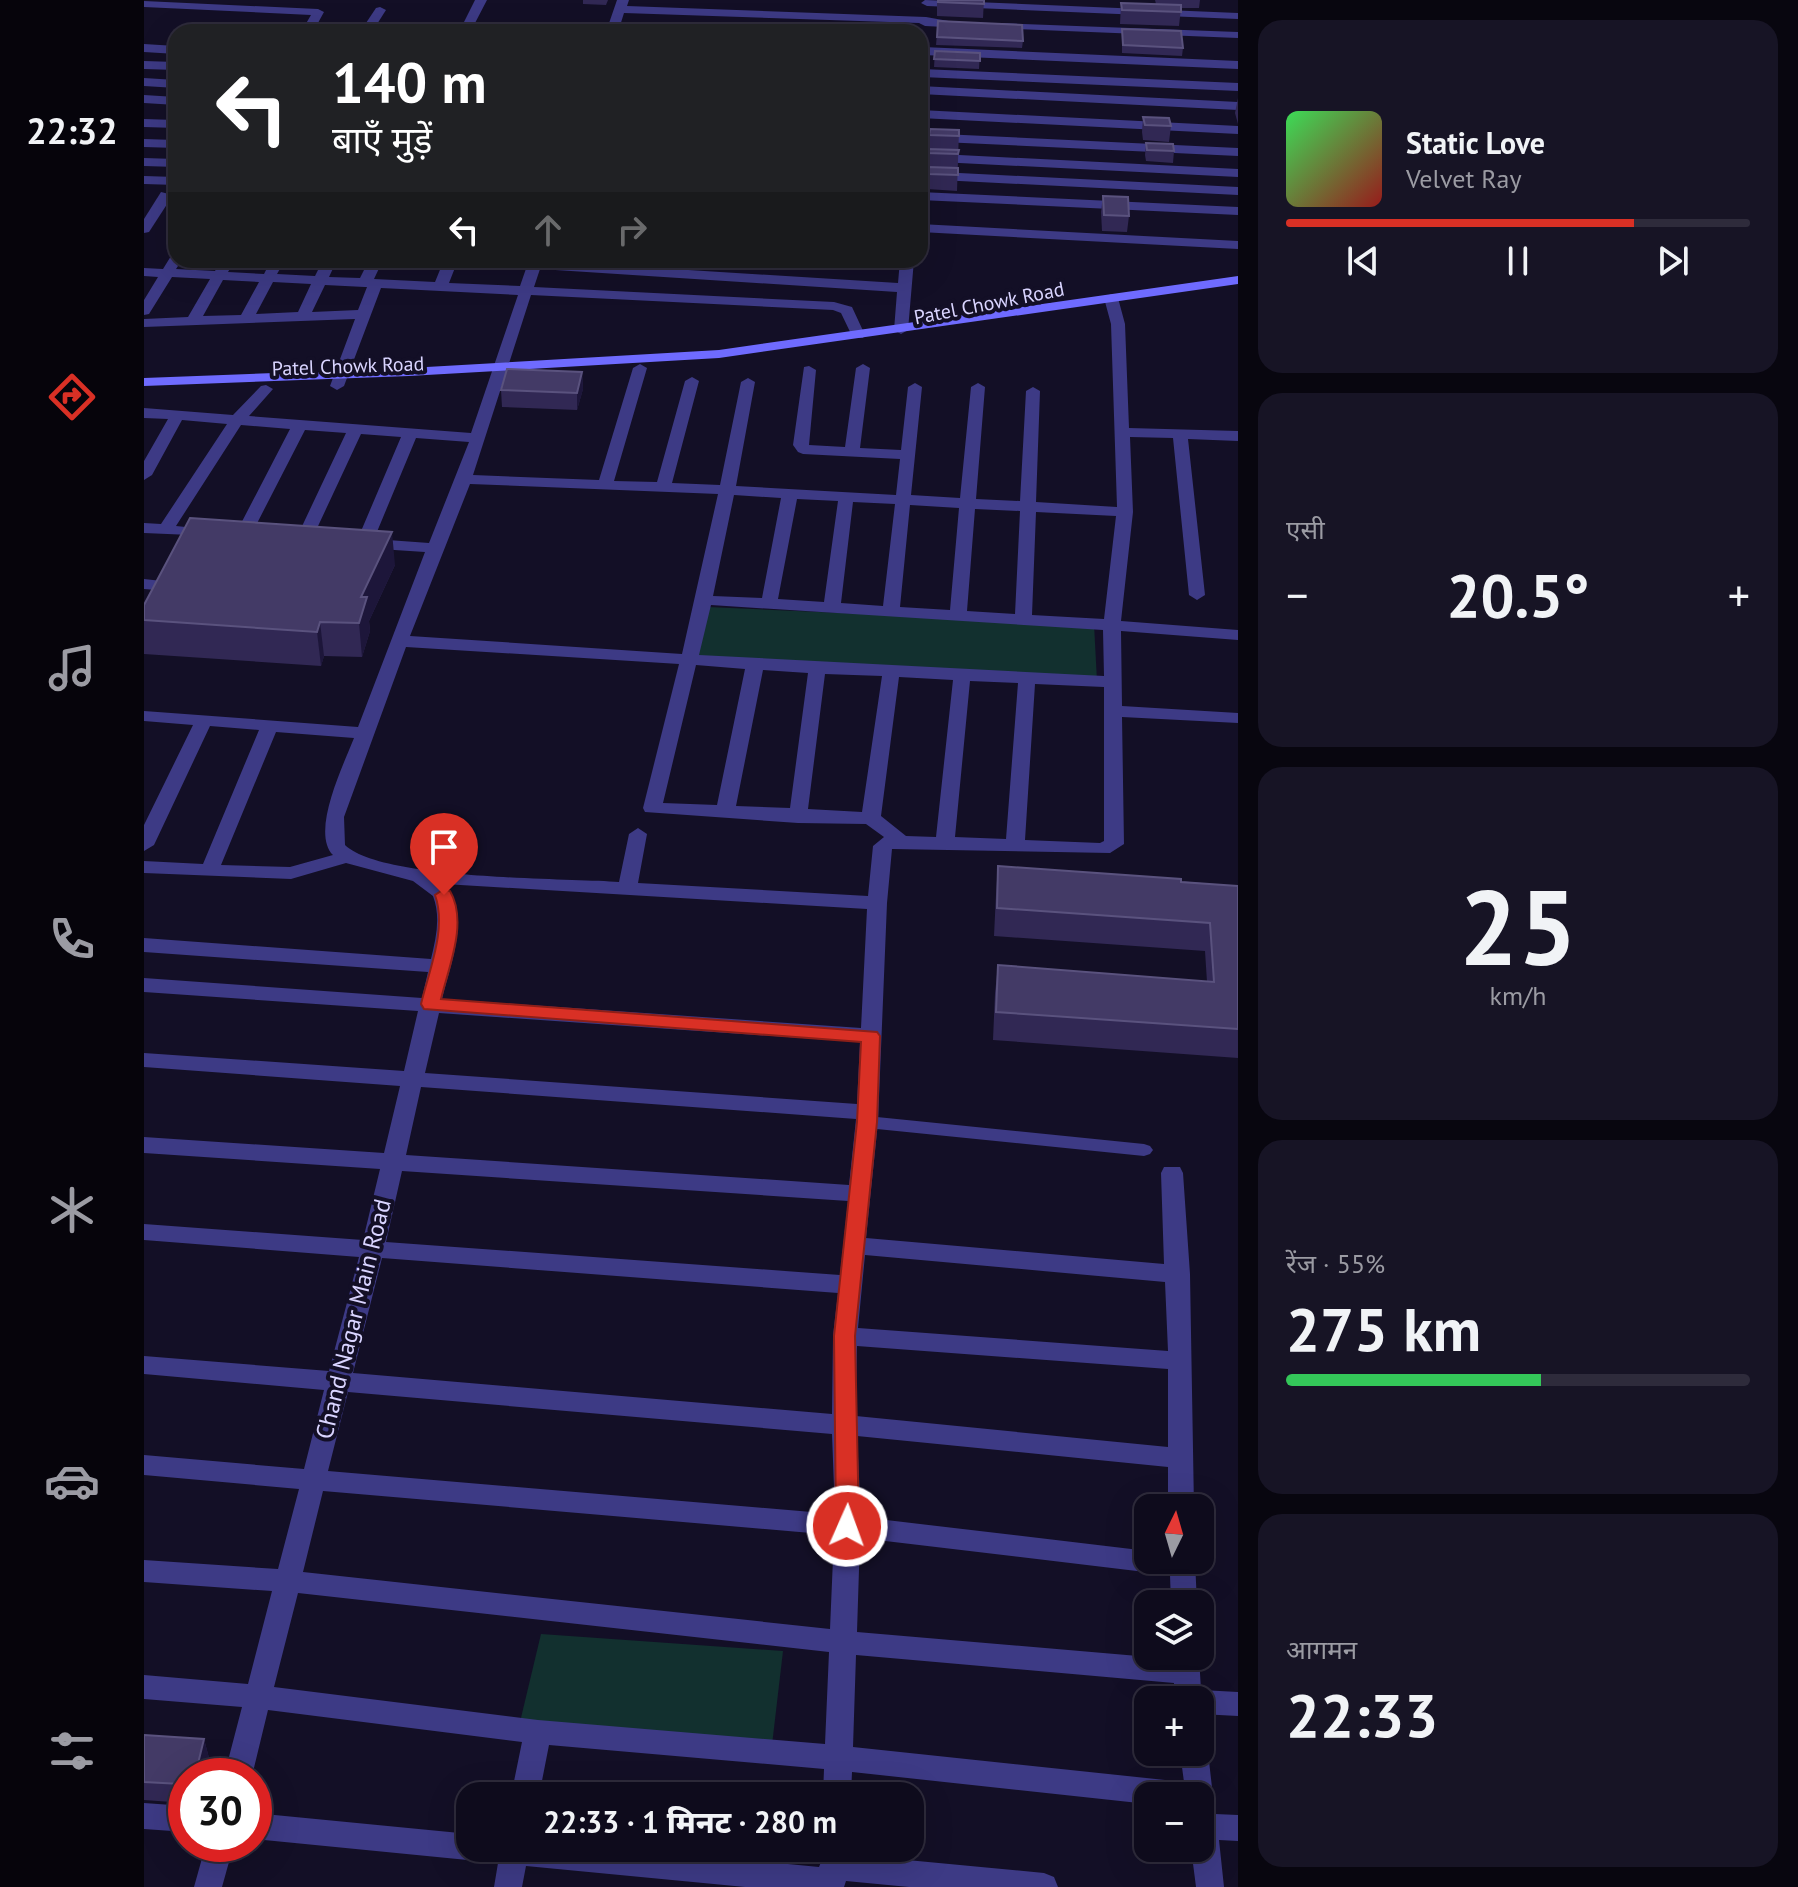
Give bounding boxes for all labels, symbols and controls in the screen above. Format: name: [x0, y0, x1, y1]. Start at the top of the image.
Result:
text: 140 m: [332, 46, 487, 118]
icon: left: [200, 56, 304, 160]
text: 22:32: [26, 107, 118, 154]
text: बाएँ मुड़ें: [332, 116, 432, 163]
text: Static Love: [1406, 123, 1545, 162]
text: Velvet Ray: [1406, 162, 1522, 195]
icon: left: [442, 208, 486, 252]
icon: ahead: [526, 208, 570, 252]
icon: right: [610, 208, 654, 252]
icon: previous: [1341, 239, 1385, 283]
icon: pause: [1496, 239, 1540, 283]
icon: next: [1651, 239, 1695, 283]
street label: Patel Chowk Road: [912, 276, 1066, 330]
street label: Patel Chowk Road: [271, 350, 425, 382]
icon: directions: [44, 369, 100, 425]
text: एसी: [1286, 513, 1325, 546]
text: 20.5°: [1446, 556, 1590, 634]
text: −: [1286, 566, 1308, 623]
text: +: [1728, 566, 1750, 623]
icon: music: [44, 640, 100, 696]
pin: [410, 813, 478, 895]
icon: arrive: [422, 825, 466, 869]
text: 25: [1459, 859, 1577, 994]
icon: phone: [44, 911, 100, 967]
text: km/h: [1490, 979, 1547, 1012]
icon: climate: [44, 1182, 100, 1238]
street label: Chand Nagar Main Road: [308, 1196, 398, 1442]
text: रेंज · 55%: [1286, 1247, 1385, 1280]
text: 275 km: [1286, 1290, 1481, 1368]
icon: car: [44, 1453, 100, 1509]
position arrow: [805, 1484, 889, 1568]
north arrow: [1134, 1494, 1214, 1574]
map controls: [1134, 1494, 1214, 1862]
button: layers: [1134, 1590, 1214, 1670]
text: आगमन: [1286, 1633, 1357, 1666]
text: 22:33: [1286, 1676, 1438, 1754]
button: +: [1134, 1686, 1214, 1766]
icon: filters: [44, 1723, 100, 1779]
speed limit sign: 30: [168, 1758, 272, 1862]
button: −: [1134, 1782, 1214, 1862]
text: 22:33 · 1 मिनट · 280 m: [543, 1802, 837, 1841]

